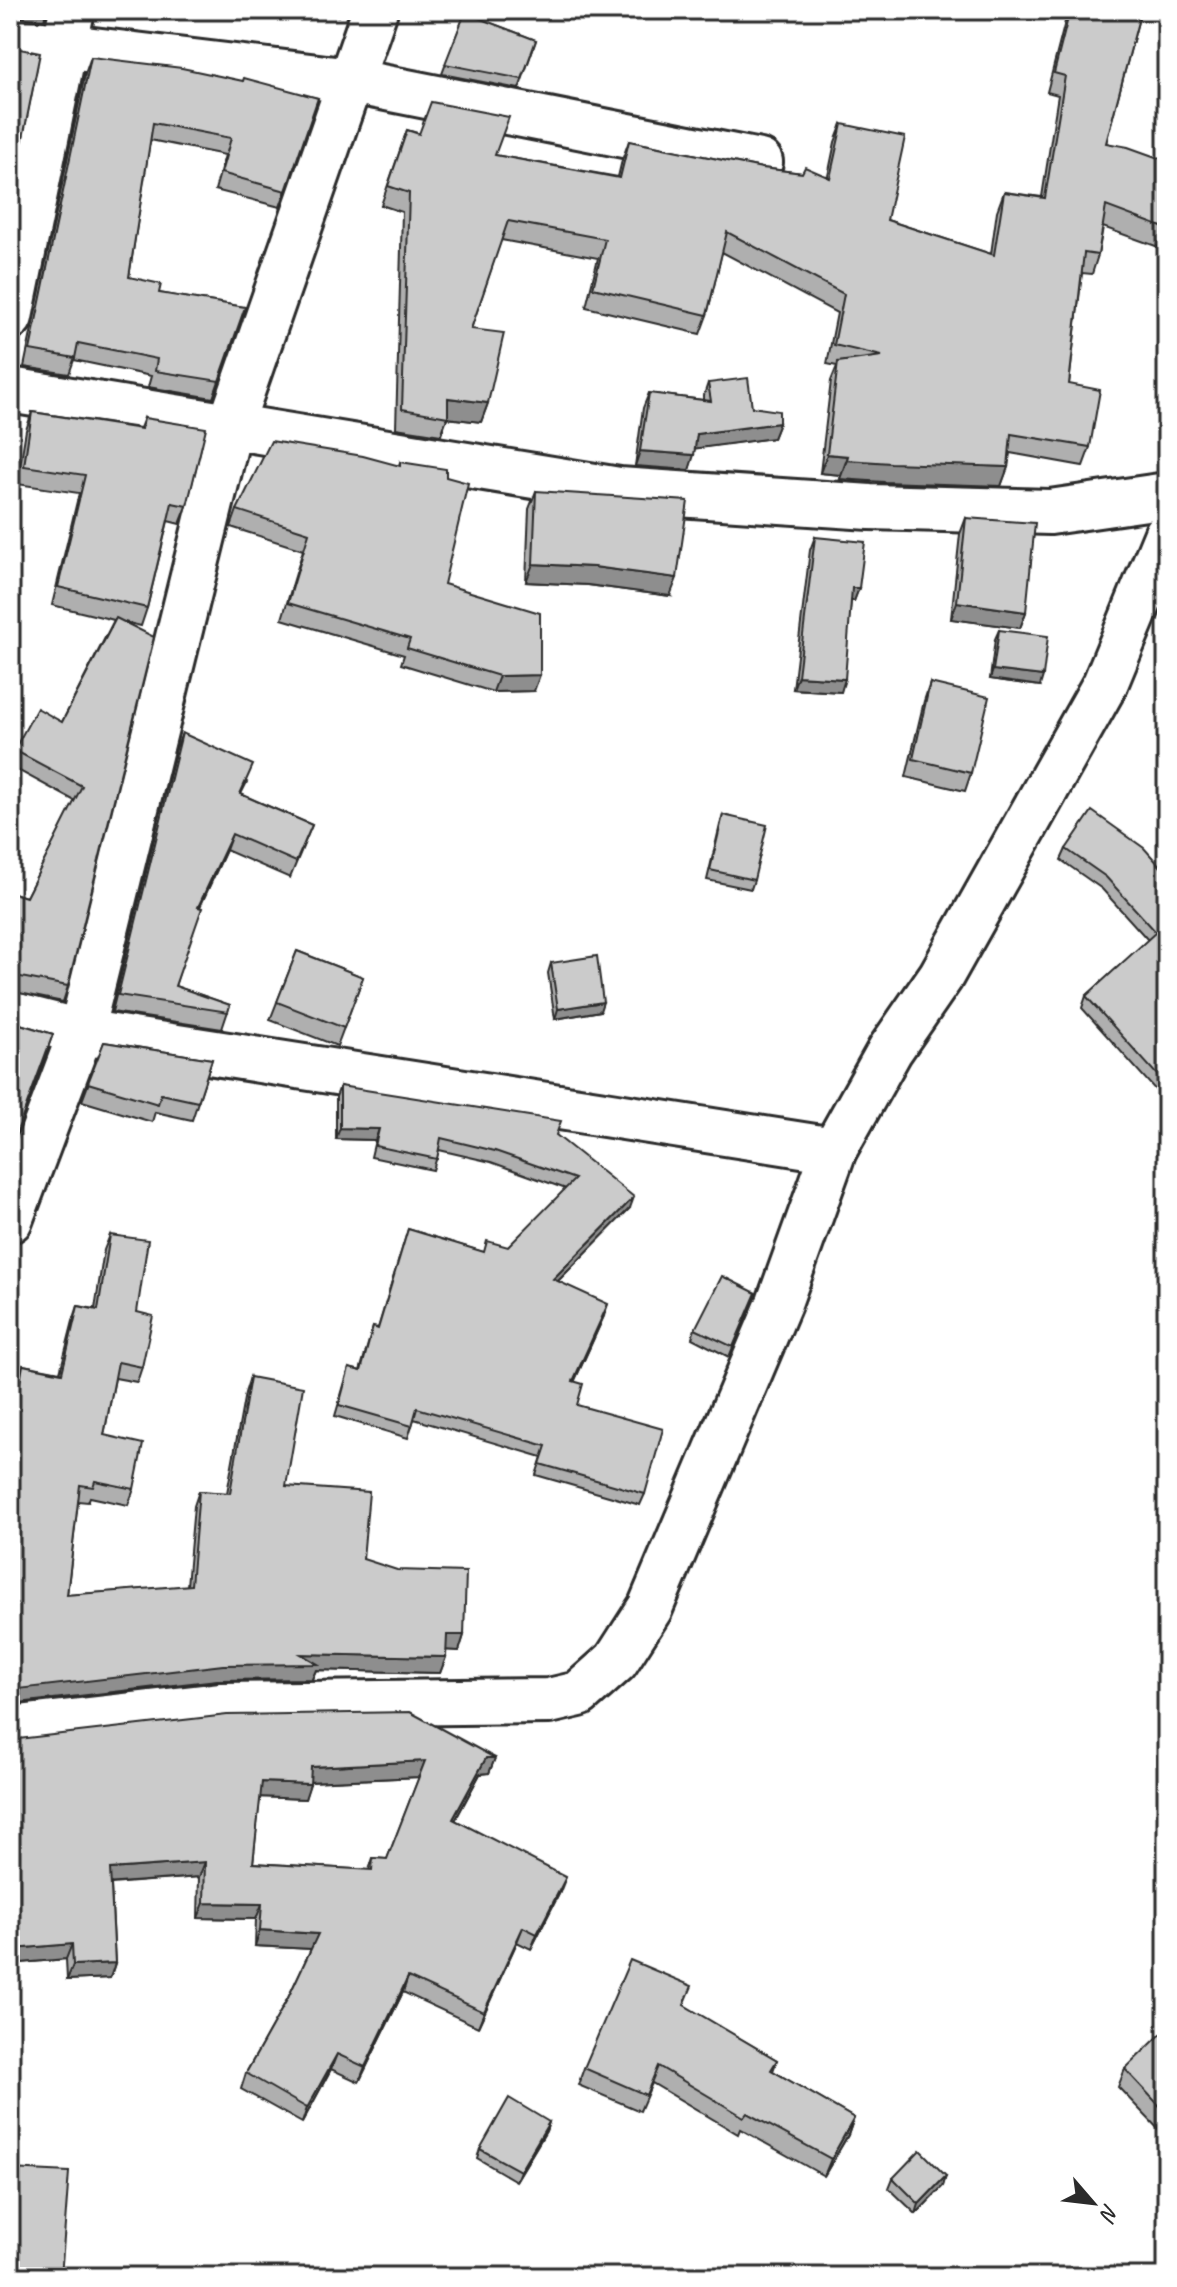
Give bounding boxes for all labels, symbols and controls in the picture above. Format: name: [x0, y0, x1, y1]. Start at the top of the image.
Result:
north arrow: [1053, 2163, 1133, 2243]
text: N: [1093, 2199, 1125, 2227]

